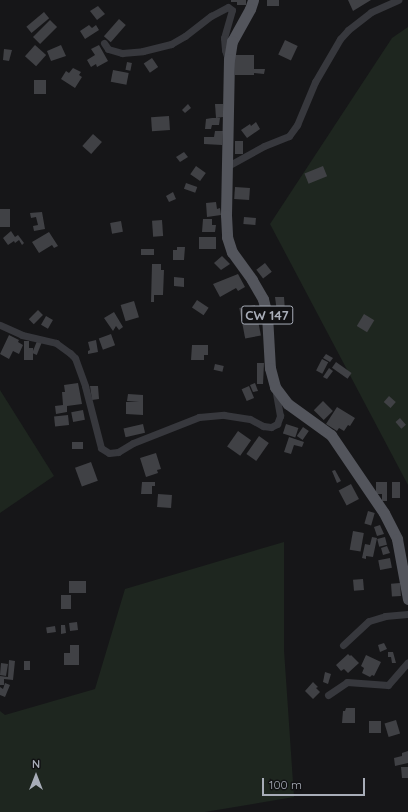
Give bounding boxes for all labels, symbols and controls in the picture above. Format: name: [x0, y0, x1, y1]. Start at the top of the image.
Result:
road number: CW 147: [241, 304, 293, 326]
north arrow: [16, 756, 56, 796]
text: N: [32, 757, 40, 771]
scale bar: [264, 770, 367, 796]
text: 100 m: [269, 777, 302, 792]

